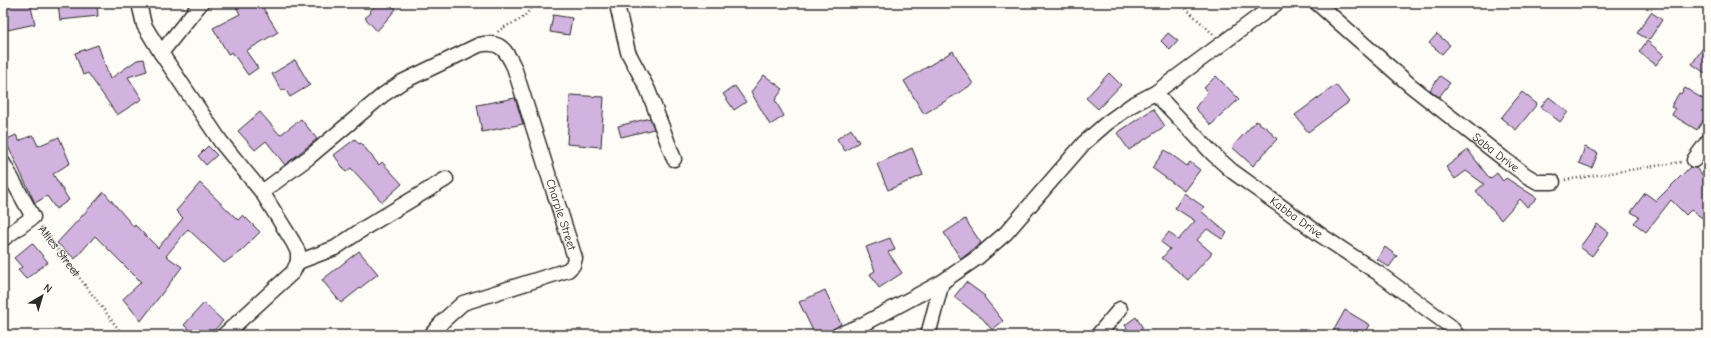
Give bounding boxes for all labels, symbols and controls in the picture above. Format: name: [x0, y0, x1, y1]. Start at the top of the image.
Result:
street label: Saba Drive: [1470, 130, 1522, 175]
street label: Charple Street: [543, 177, 579, 252]
street label: Kabba Drive: [1267, 194, 1325, 241]
street label: Allies Street: [35, 223, 83, 280]
north arrow: [22, 276, 62, 316]
text: N: [41, 281, 55, 296]

